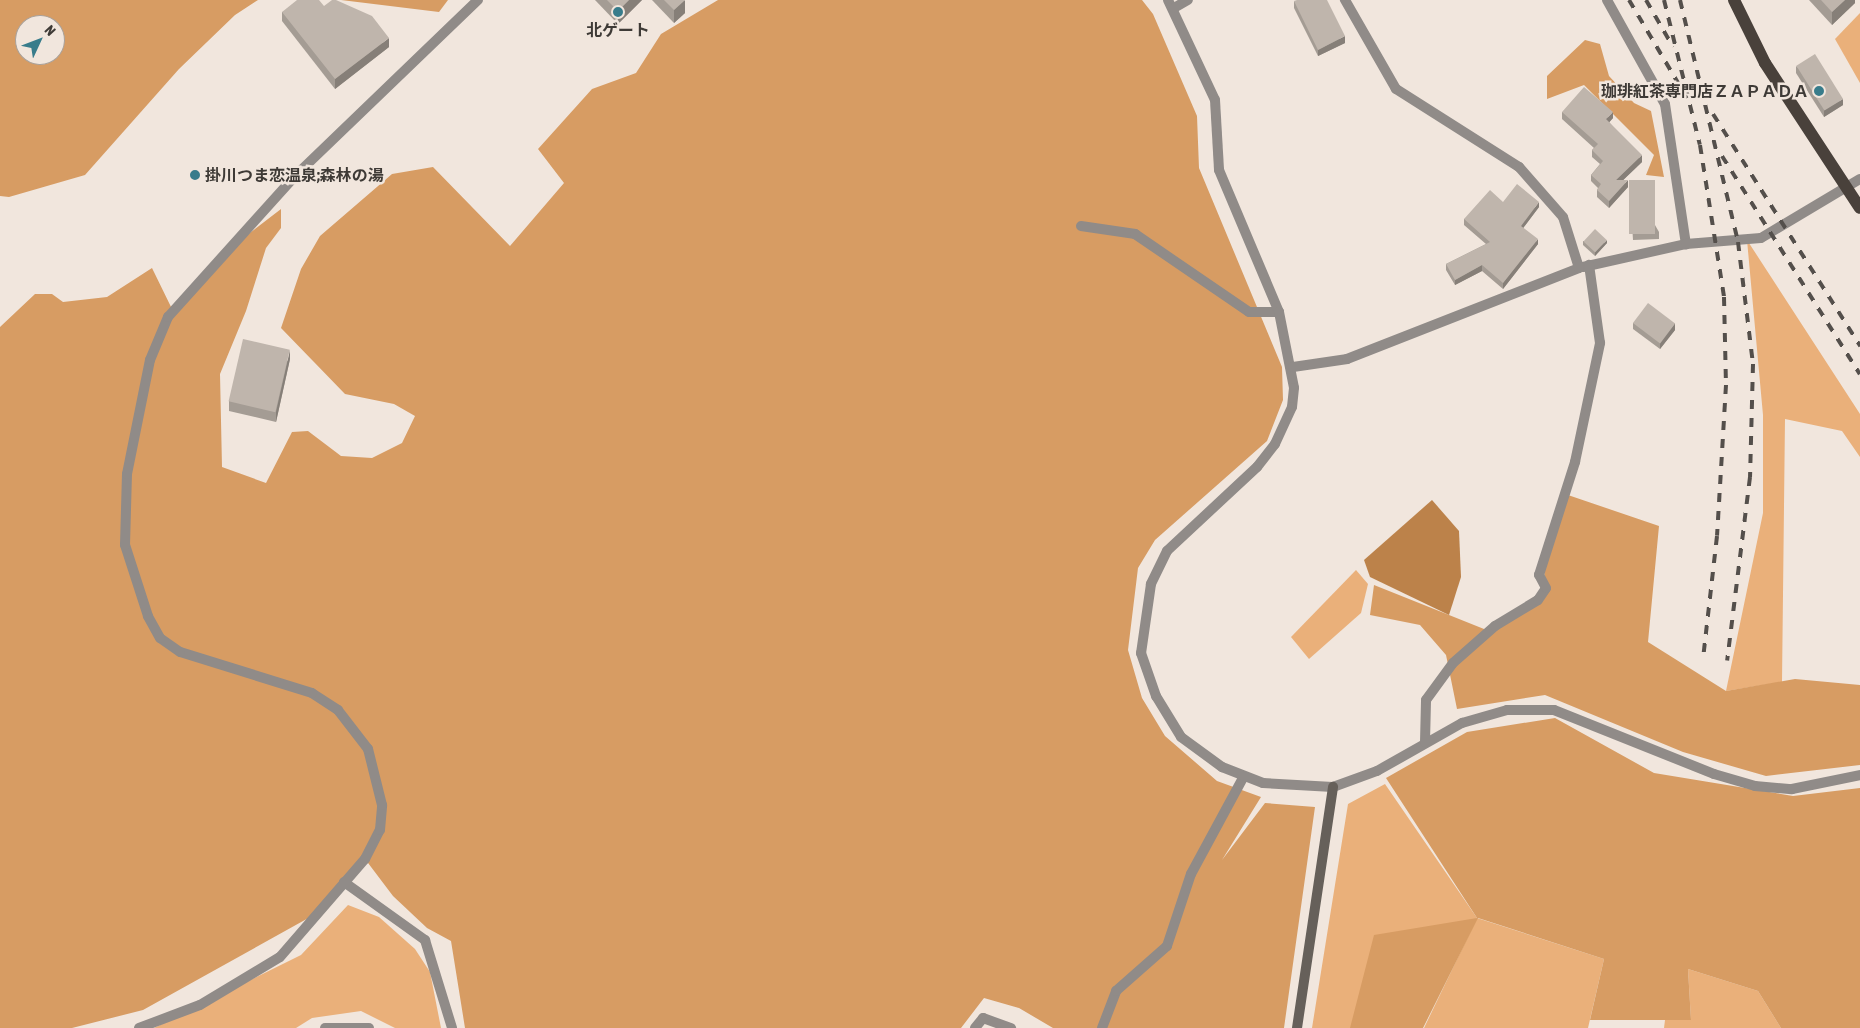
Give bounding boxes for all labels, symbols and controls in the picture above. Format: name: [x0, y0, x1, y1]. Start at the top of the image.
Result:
marker: 北ゲート: [612, 6, 624, 18]
north arrow: [15, 15, 65, 65]
place label: 北ゲート: [586, 20, 650, 40]
text: N: [42, 22, 59, 39]
place label: 珈琲紅茶専門店ＺＡＰＡＤＡ: [1601, 81, 1809, 101]
marker: 珈琲紅茶専門店ＺＡＰＡＤＡ: [1813, 85, 1825, 97]
place label: 掛川つま恋温泉;森林の湯: [205, 165, 384, 185]
marker: 掛川つま恋温泉;森林の湯: [189, 169, 201, 181]

